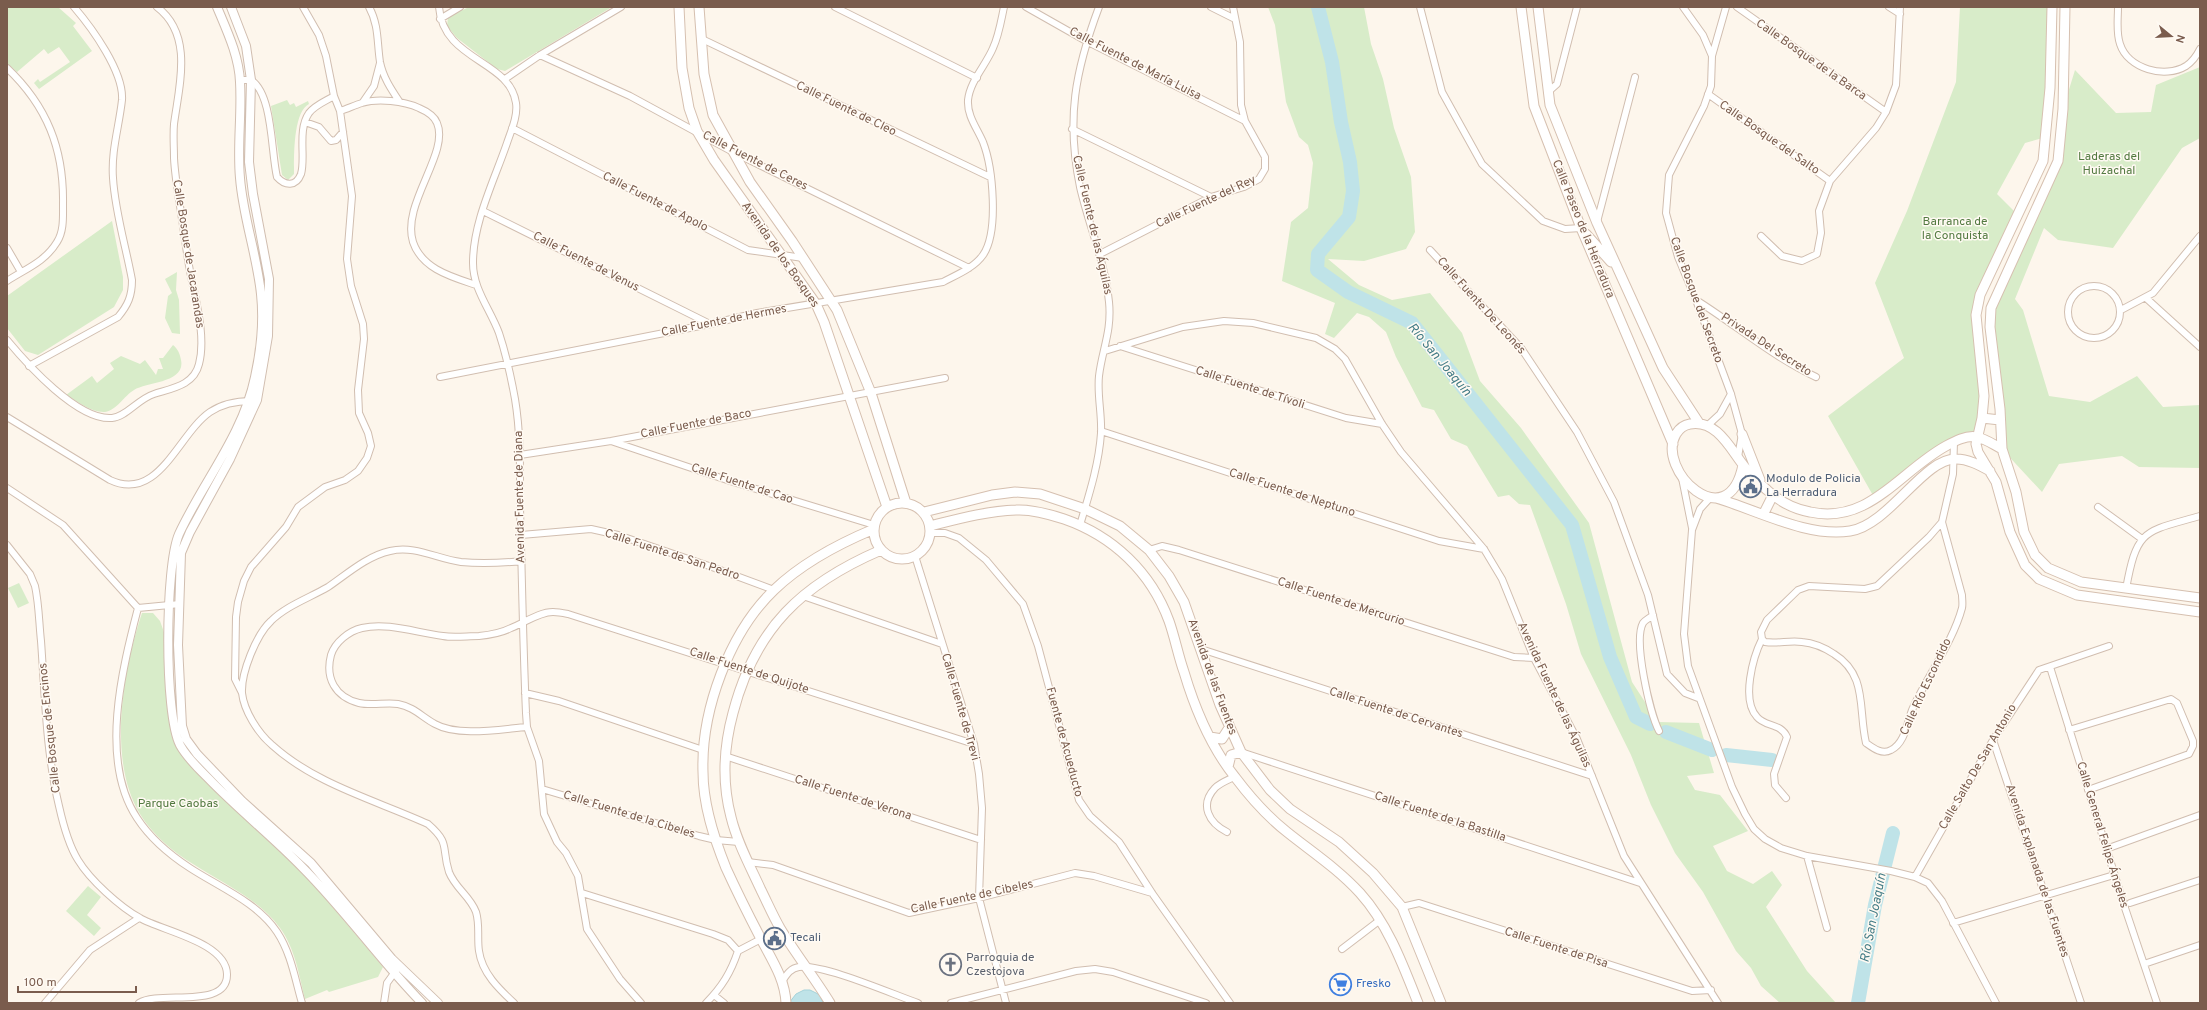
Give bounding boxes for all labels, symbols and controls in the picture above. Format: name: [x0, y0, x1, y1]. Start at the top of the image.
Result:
street label: Calle Bosque de la Barca: [1752, 16, 1870, 104]
north arrow: [2151, 16, 2191, 56]
street label: Calle Fuente de María Luisa: [1066, 24, 1204, 104]
text: N: [2172, 33, 2187, 45]
street label: Calle Fuente de Cleo: [793, 78, 899, 140]
street label: Calle Bosque del Salto: [1716, 97, 1823, 179]
street label: Calle Fuente de Ceres: [700, 127, 810, 195]
park label: Laderas del Huizachal: [2078, 149, 2140, 179]
street label: Calle Fuente de las Águilas: [1068, 154, 1116, 296]
street label: Calle Paseo de la Herradura: [1548, 157, 1618, 301]
street label: Calle Fuente de Apolo: [599, 168, 711, 236]
street label: Calle Fuente del Rey: [1153, 172, 1259, 232]
street label: Calle Bosque de Jacarandas: [168, 178, 208, 330]
street label: Avenida de los Bosques: [737, 199, 823, 311]
park label: Barranca de la Conquista: [1922, 214, 1988, 244]
street label: Calle Fuente de Venus: [530, 228, 642, 296]
street label: Calle Bosque del Secreto: [1666, 235, 1726, 366]
street label: Calle Fuente De Leonés: [1433, 254, 1529, 358]
street label: Calle Fuente de Hermes: [660, 301, 788, 341]
street label: Privada Del Secreto: [1717, 310, 1815, 381]
water label: Río San Joaquín: [1404, 320, 1474, 400]
street label: Calle Fuente de Tívoli: [1193, 363, 1307, 413]
street label: Calle Fuente de Baco: [639, 405, 753, 443]
street label: Avenida Fuente de Diana: [511, 431, 529, 563]
street label: Calle Fuente de Cao: [689, 460, 795, 508]
street label: Calle Fuente de Neptuno: [1227, 465, 1358, 521]
place label: Modulo de Policia La Herradura: [1766, 471, 1861, 501]
public building icon: Modulo de Policia La Herradura: [1737, 473, 1763, 499]
street label: Calle Fuente de San Pedro: [603, 526, 742, 584]
street label: Calle Fuente de Mercurio: [1275, 574, 1407, 630]
street label: Avenida de las Fuentes: [1184, 617, 1240, 737]
street label: Avenida Fuente de las Águilas: [1513, 620, 1595, 770]
street label: Calle Río Escondido: [1896, 636, 1956, 738]
street label: Calle Fuente de Quijote: [687, 644, 811, 698]
street label: Calle Fuente de Trevi: [937, 652, 983, 762]
street label: Calle Bosque de Encinos: [35, 662, 65, 794]
street label: Calle Fuente de Cervantes: [1327, 684, 1465, 742]
street label: Fuente de Acueducto: [1042, 685, 1086, 799]
street label: Calle Salto De San Antonio: [1935, 701, 2021, 833]
street label: Calle General Felipe Ángeles: [2072, 760, 2132, 910]
street label: Calle Fuente de Verona: [792, 771, 914, 825]
street label: Avenida Explanada de las Fuentes: [2001, 782, 2073, 960]
street label: Calle Fuente de la Cibeles: [561, 787, 697, 843]
street label: Calle Fuente de la Bastilla: [1372, 788, 1508, 846]
park label: Parque Caobas: [138, 796, 218, 812]
water label: Río San Joaquín: [1858, 872, 1890, 964]
street label: Calle Fuente de Cibeles: [909, 876, 1035, 918]
street label: Calle Fuente de Pisa: [1502, 924, 1610, 972]
public building icon: Tecali: [761, 925, 787, 951]
place label: Tecali: [790, 930, 821, 946]
place label: Parroquia de Czestojova: [966, 950, 1035, 980]
church icon: Parroquia de Czestojova: [937, 952, 963, 978]
scale bar: [18, 968, 136, 994]
supermarket icon: Fresko: [1327, 971, 1353, 997]
text: 100 m: [24, 975, 57, 991]
place label: Fresko: [1356, 976, 1391, 992]

